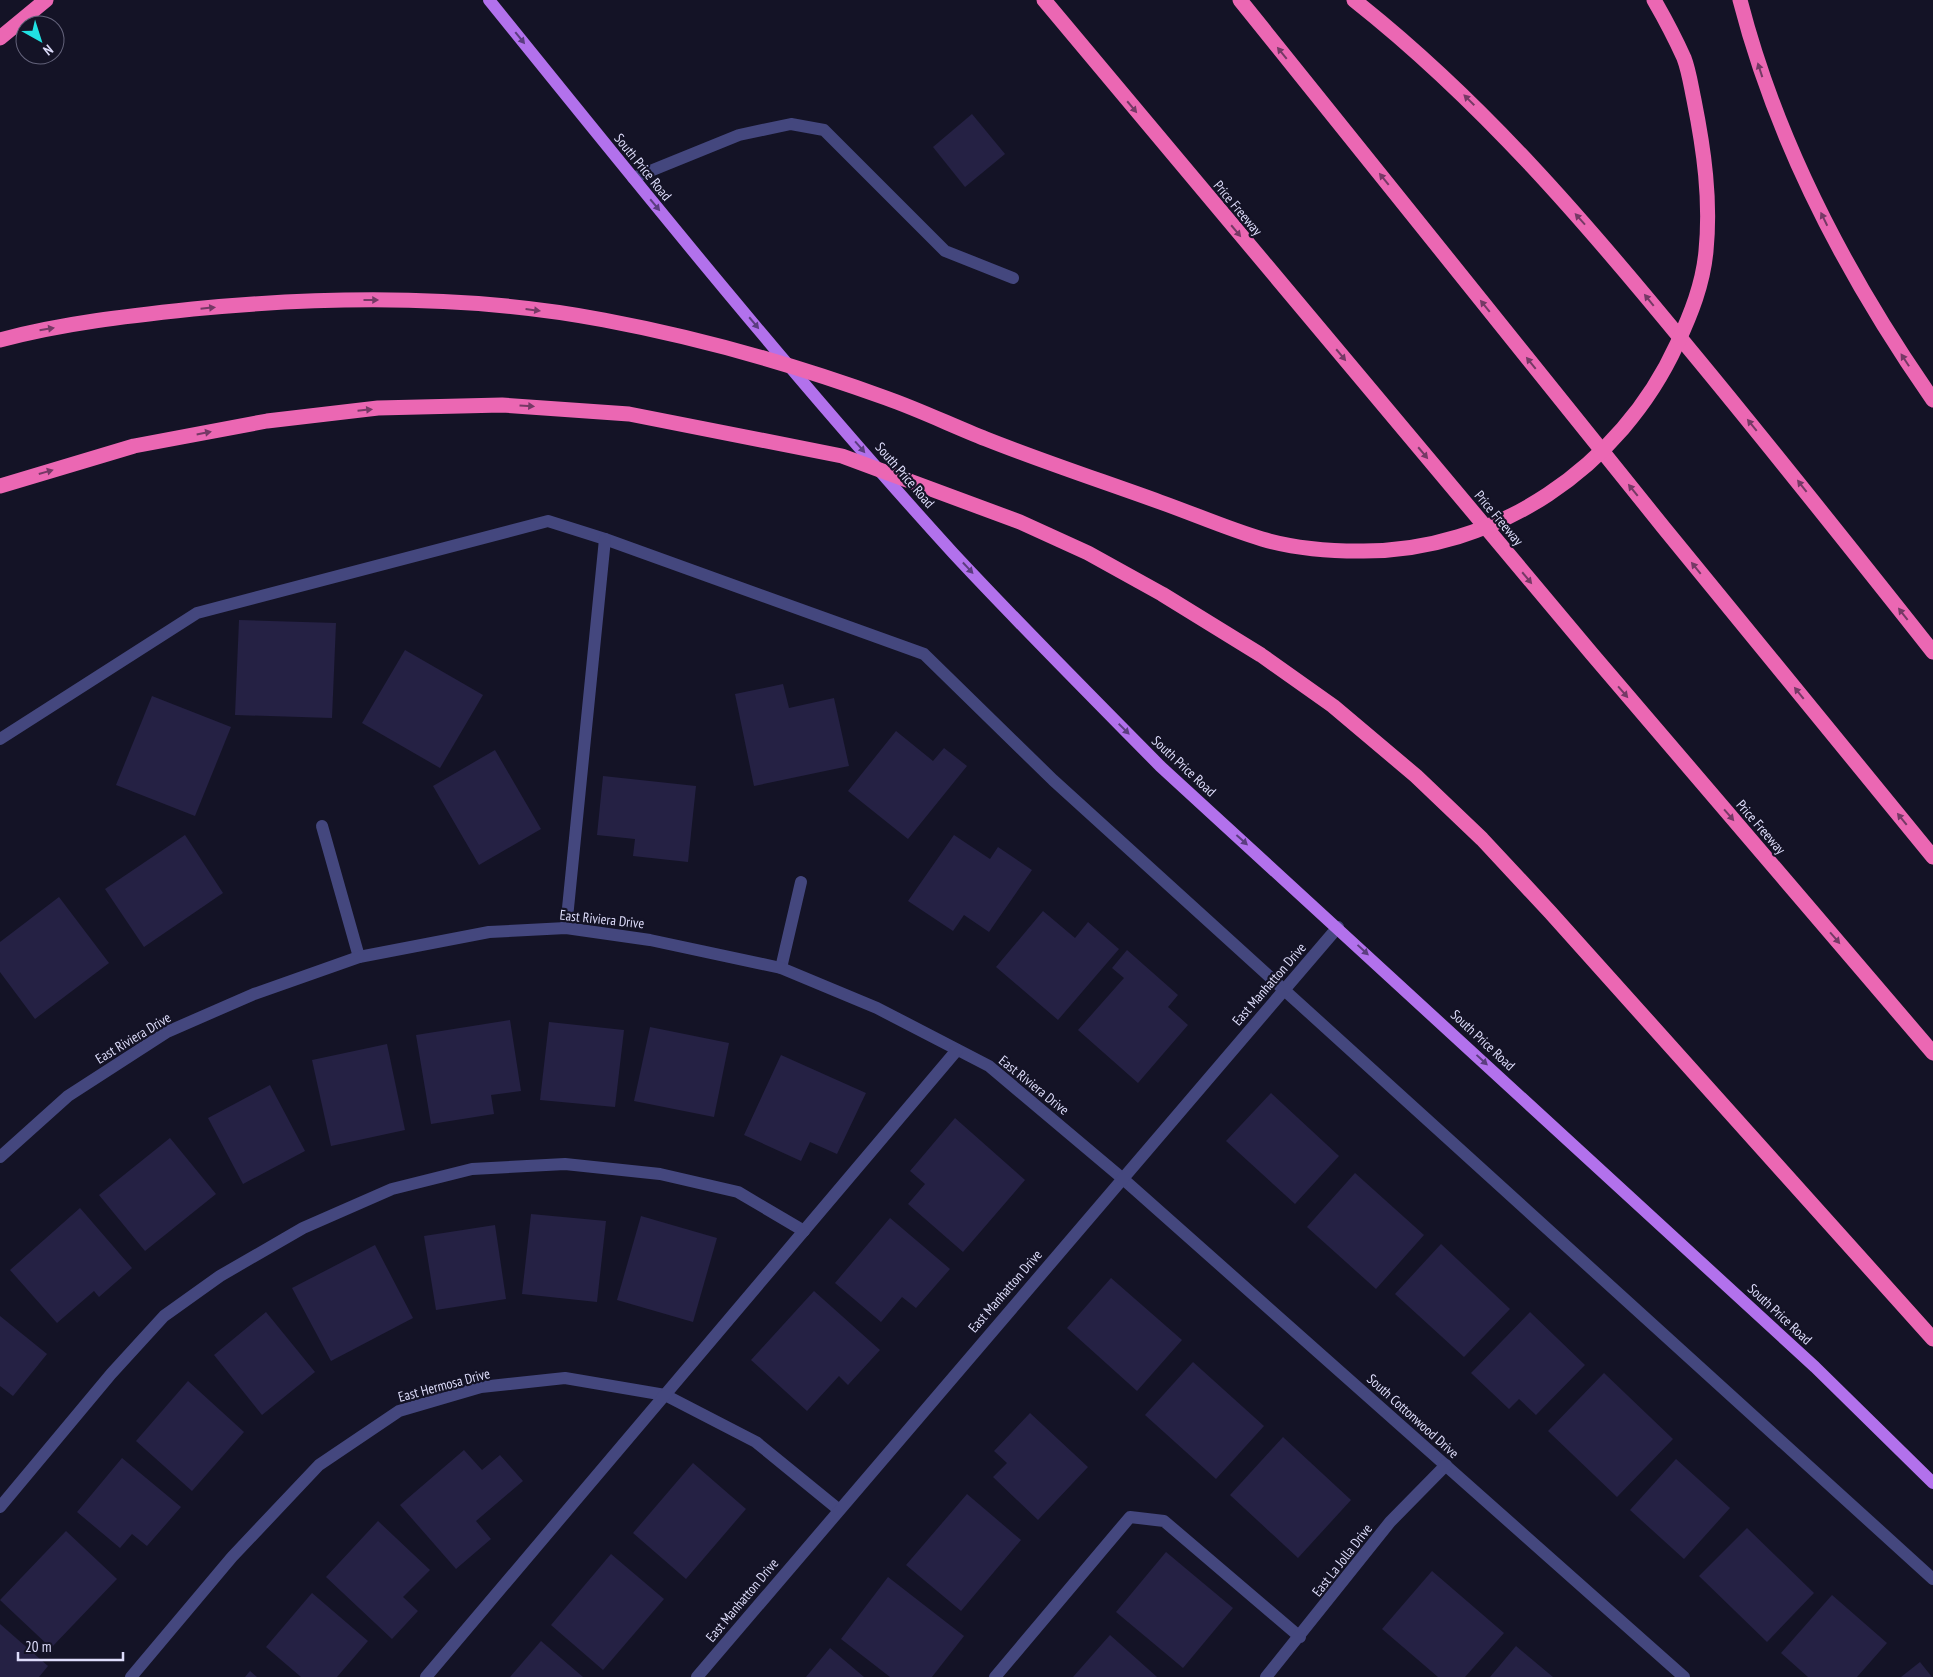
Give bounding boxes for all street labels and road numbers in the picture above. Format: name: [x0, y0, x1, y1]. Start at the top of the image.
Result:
street label: South Price Road: [610, 130, 676, 204]
street label: Price Freeway: [1210, 177, 1267, 240]
street label: South Price Road: [872, 438, 938, 512]
street label: Price Freeway: [1471, 487, 1528, 550]
street label: South Price Road: [1148, 732, 1220, 800]
street label: Price Freeway: [1732, 796, 1790, 859]
street label: East Riviera Drive: [559, 906, 645, 932]
street label: East Manhatton Drive: [1228, 939, 1310, 1029]
street label: South Price Road: [1447, 1006, 1519, 1074]
street label: East Riviera Drive: [92, 1008, 174, 1068]
street label: East Riviera Drive: [995, 1051, 1073, 1119]
street label: East Manhatton Drive: [964, 1246, 1046, 1336]
street label: South Price Road: [1744, 1280, 1816, 1348]
street label: East Hermosa Drive: [396, 1364, 492, 1406]
street label: South Cottonwood Drive: [1363, 1370, 1463, 1462]
street label: East La Jolla Drive: [1308, 1520, 1376, 1600]
street label: East Manhatton Drive: [702, 1554, 782, 1646]

